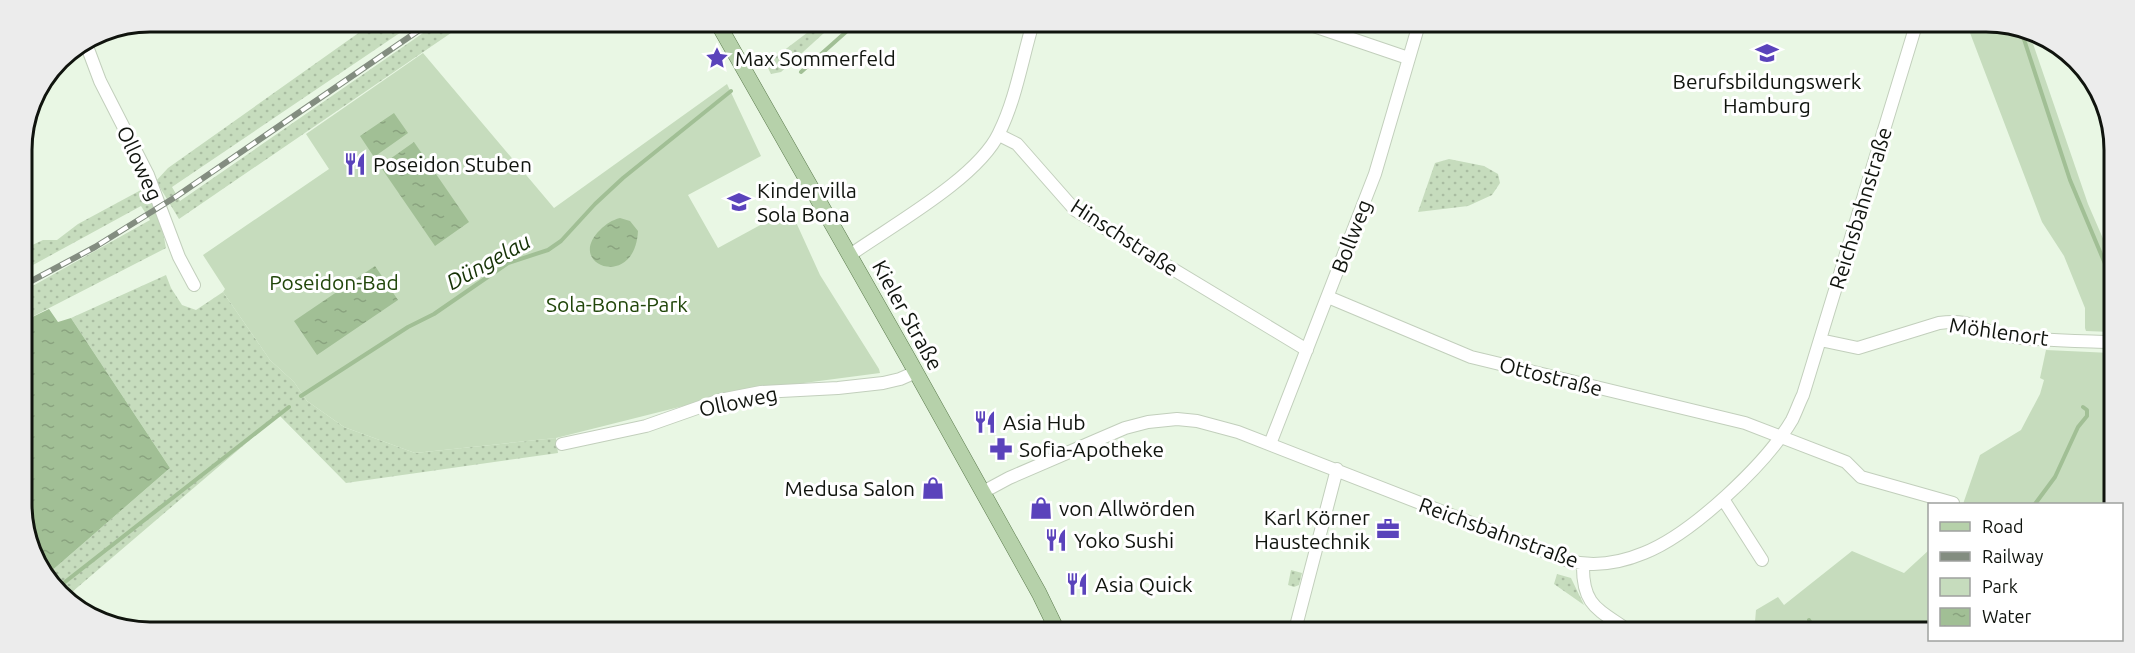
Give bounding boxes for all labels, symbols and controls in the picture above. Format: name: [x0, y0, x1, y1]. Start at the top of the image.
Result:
school or university icon: Berufsbildungswerk Hamburg: [1754, 40, 1780, 66]
place icon: Max Sommerfeld: [704, 45, 730, 71]
place label: Max Sommerfeld: [735, 46, 896, 70]
place label: Berufsbildungswerk Hamburg: [1673, 69, 1862, 117]
street label: Olloweg: [112, 122, 168, 204]
street label: Reichsbahnstraße: [1824, 124, 1896, 292]
restaurant icon: Poseidon Stuben: [342, 151, 368, 177]
place label: Poseidon Stuben: [373, 152, 532, 176]
place label: Kindervilla Sola Bona: [757, 178, 857, 226]
school or university icon: Kindervilla Sola Bona: [726, 189, 752, 215]
street label: Hinschstraße: [1067, 193, 1183, 281]
street label: Bollweg: [1326, 196, 1376, 276]
water label: Düngelau: [442, 228, 535, 294]
street label: Kieler Straße: [868, 256, 948, 374]
park label: Poseidon-Bad: [269, 270, 399, 294]
park label: Sola-Bona-Park: [546, 292, 688, 316]
street label: Möhlenort: [1948, 312, 2050, 350]
street label: Ottostraße: [1497, 352, 1605, 400]
street label: Olloweg: [697, 381, 779, 421]
restaurant icon: Asia Hub: [972, 409, 998, 435]
place label: Asia Hub: [1003, 410, 1086, 434]
pharmacy icon: Sofia-Apotheke: [988, 436, 1014, 462]
place label: Sofia-Apotheke: [1019, 437, 1164, 461]
shop icon: Medusa Salon: [920, 475, 946, 501]
place label: Medusa Salon: [785, 476, 915, 500]
street label: Reichsbahnstraße: [1416, 492, 1582, 572]
shop icon: von Allwörden: [1028, 495, 1054, 521]
place label: von Allwörden: [1059, 496, 1195, 520]
legend: [1928, 503, 2123, 641]
place label: Karl Körner Haustechnik: [1254, 505, 1370, 553]
office icon: Karl Körner Haustechnik: [1375, 516, 1401, 542]
text: Road: [1982, 516, 2024, 536]
restaurant icon: Yoko Sushi: [1043, 527, 1069, 553]
place label: Yoko Sushi: [1074, 528, 1174, 552]
text: Railway: [1982, 546, 2044, 566]
restaurant icon: Asia Quick: [1064, 571, 1090, 597]
place label: Asia Quick: [1095, 572, 1193, 596]
text: Park: [1982, 576, 2018, 596]
text: Water: [1982, 606, 2032, 626]

